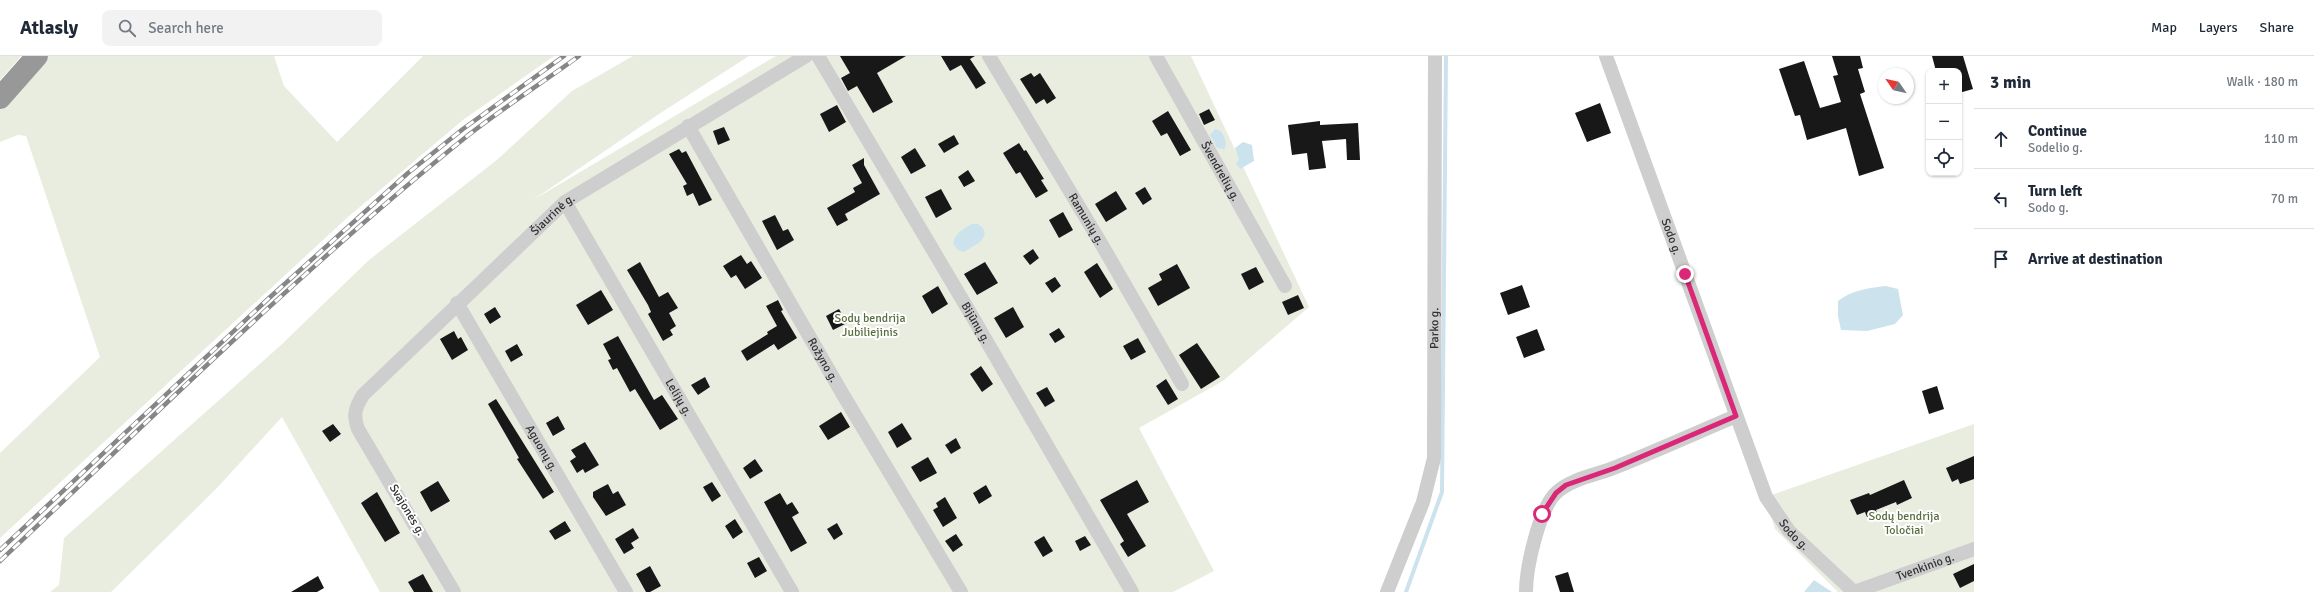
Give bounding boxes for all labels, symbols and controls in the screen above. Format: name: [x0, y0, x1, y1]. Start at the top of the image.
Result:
search box: [102, 10, 382, 46]
text: Atlasly: [20, 16, 78, 40]
icon: search: [116, 17, 138, 39]
text: Search here: [148, 19, 224, 37]
text: Map: [2151, 19, 2177, 36]
text: Layers: [2199, 19, 2238, 36]
text: Share: [2260, 19, 2294, 36]
north arrow: [1878, 68, 1914, 104]
map controls: [1926, 68, 1962, 176]
button: +: [1926, 68, 1962, 104]
text: 3 min: [1990, 72, 2031, 93]
text: Walk · 180 m: [2227, 74, 2298, 90]
button: −: [1926, 104, 1962, 140]
text: Continue: [2028, 122, 2087, 140]
icon: ahead: [1990, 128, 2012, 150]
text: 110 m: [2264, 131, 2298, 147]
street label: Švendrelių g.: [1198, 139, 1243, 204]
button: locate: [1926, 140, 1962, 176]
text: Sodelio g.: [2028, 140, 2083, 156]
text: Turn left: [2028, 182, 2082, 200]
icon: left: [1990, 188, 2012, 210]
street label: Šiaurinė g.: [527, 190, 578, 239]
street label: Ramunių g.: [1065, 190, 1108, 248]
text: 70 m: [2271, 191, 2298, 207]
text: Sodo g.: [2028, 200, 2069, 216]
street label: Sodo g.: [1658, 216, 1685, 257]
icon: arrive: [1990, 248, 2012, 270]
text: Arrive at destination: [2028, 250, 2163, 268]
route end: [1676, 265, 1694, 283]
street label: Bijūnų g.: [958, 299, 994, 346]
street label: Parko g.: [1427, 308, 1442, 349]
park label: Sodų bendrija Jubiliejinis: [834, 311, 906, 340]
street label: Rožyno g.: [804, 335, 842, 385]
street label: Lelijų g.: [662, 376, 695, 419]
street label: Aguonų g.: [522, 422, 561, 474]
street label: Svajonės g.: [386, 481, 428, 539]
route start: [1533, 505, 1551, 523]
park label: Sodų bendrija Toločiai: [1868, 509, 1940, 538]
street label: Sodo g.: [1775, 516, 1812, 553]
street label: Tvenkinio g.: [1894, 549, 1956, 584]

